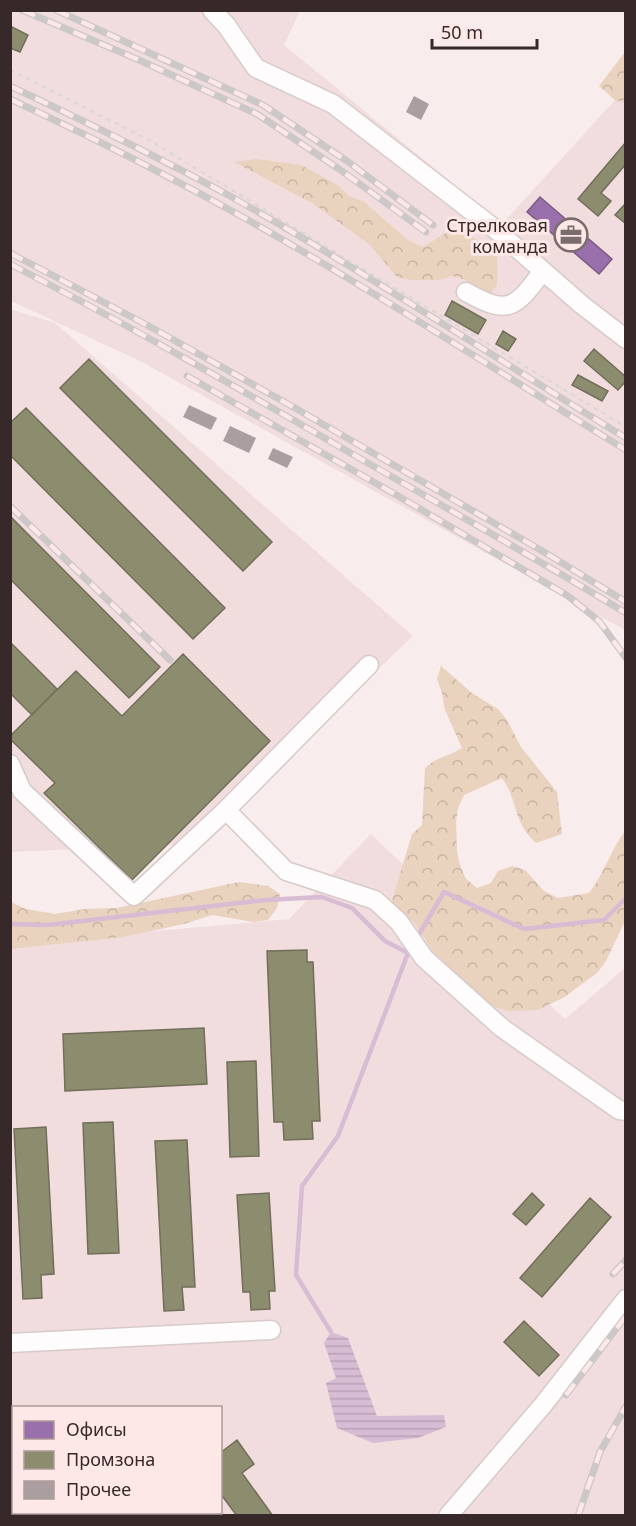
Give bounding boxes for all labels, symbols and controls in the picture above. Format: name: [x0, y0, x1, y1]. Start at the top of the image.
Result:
scale bar: [432, 12, 537, 50]
text: 50 m: [441, 20, 483, 44]
place label: Стрелковая команда: [446, 213, 548, 258]
office icon: Стрелковая команда: [553, 217, 589, 253]
legend: [12, 1406, 222, 1514]
text: Офисы: [66, 1417, 127, 1441]
text: Промзона: [66, 1447, 155, 1471]
text: Прочее: [66, 1477, 131, 1501]

